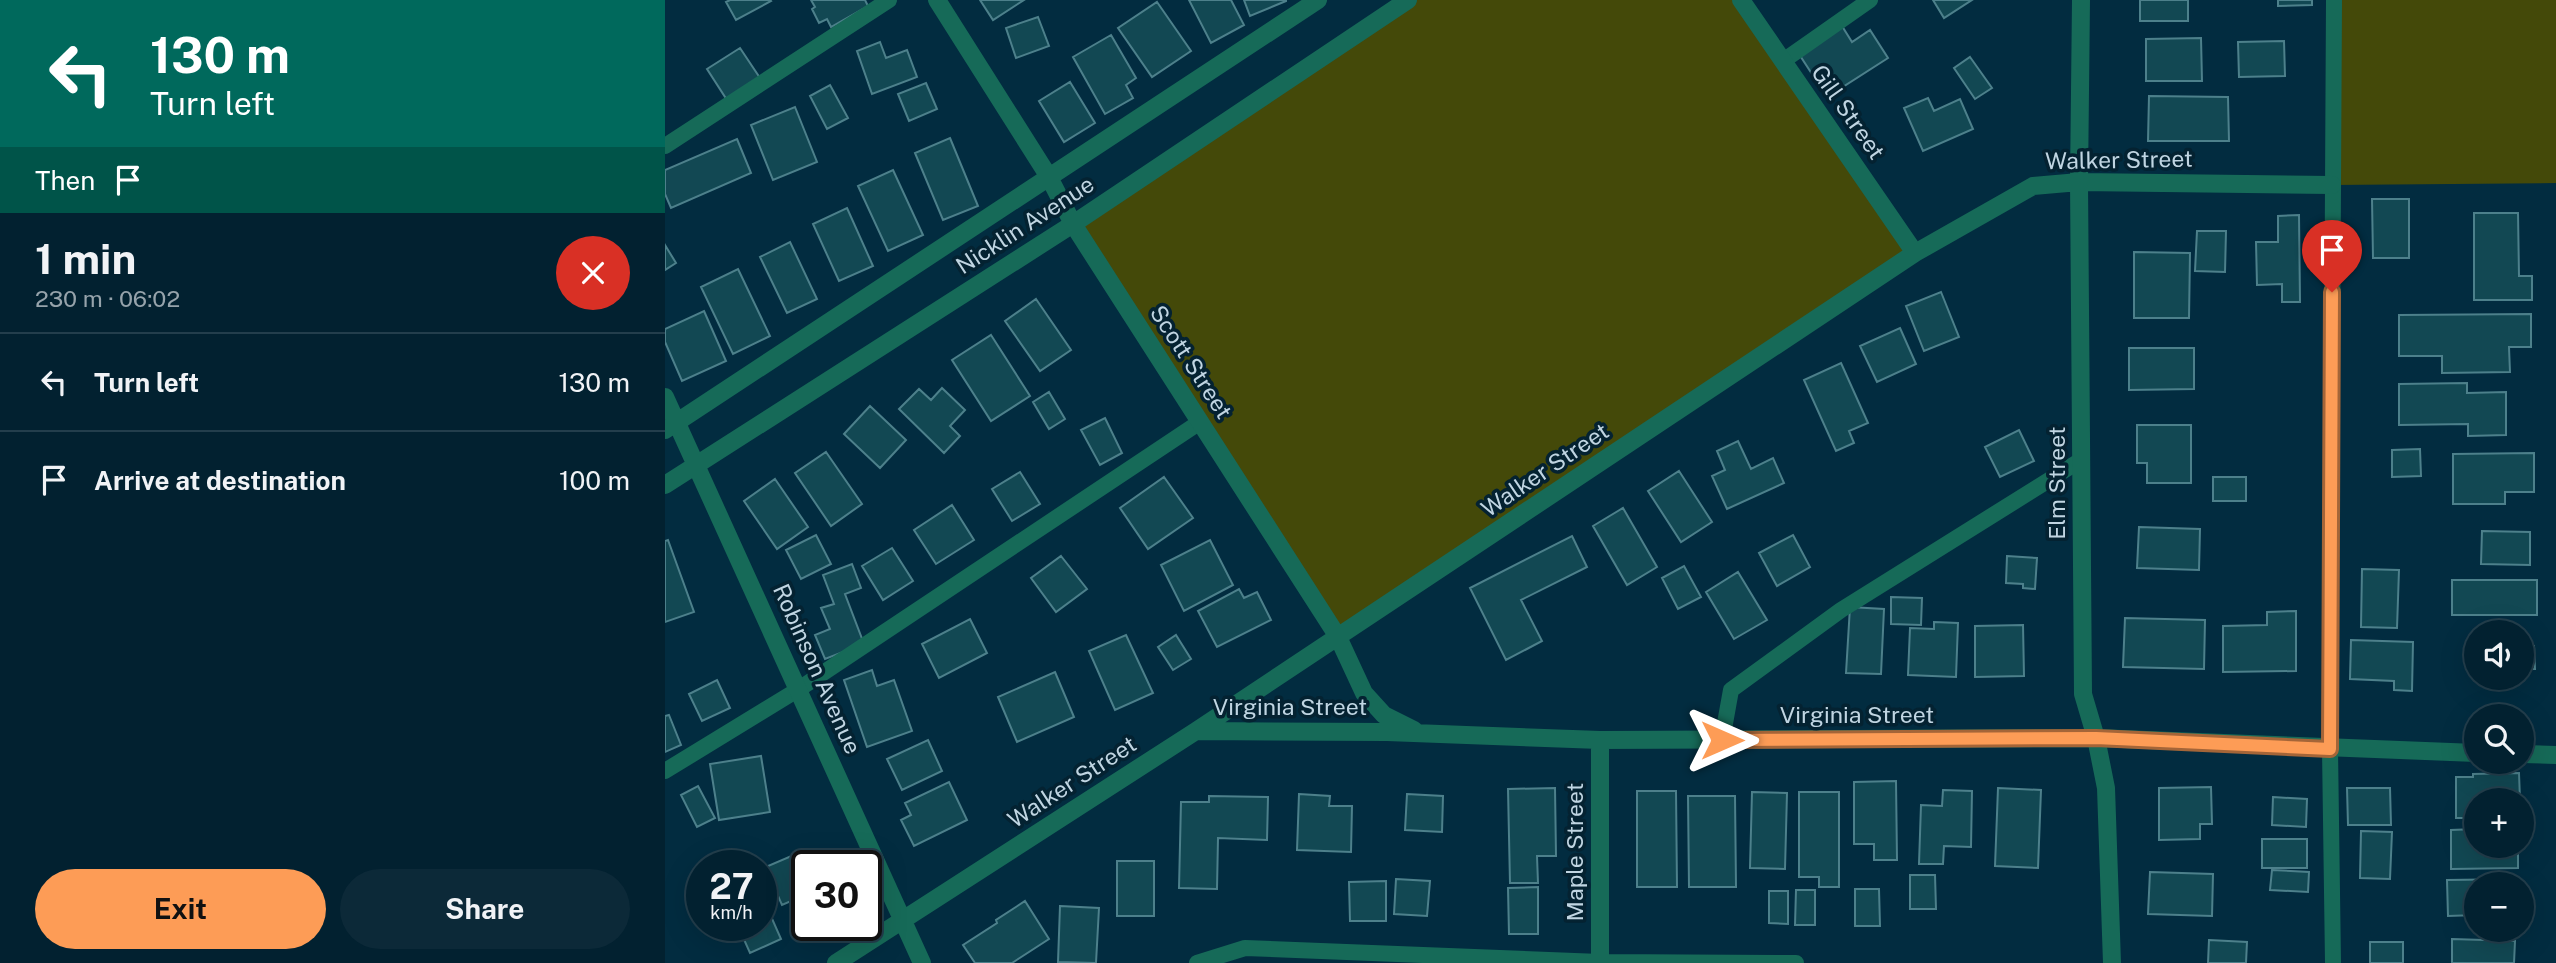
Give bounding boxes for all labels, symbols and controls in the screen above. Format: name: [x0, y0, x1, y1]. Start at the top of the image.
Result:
text: 130 m: [150, 26, 290, 84]
icon: left: [35, 28, 126, 119]
street label: Gill Street: [1806, 59, 1891, 164]
text: Turn left: [150, 85, 275, 122]
street label: Walker Street: [2045, 145, 2193, 174]
icon: arrive: [109, 161, 147, 199]
text: Then: [35, 165, 95, 196]
street label: Nicklin Avenue: [951, 170, 1099, 279]
pin: [2302, 220, 2362, 292]
icon: arrive: [2313, 231, 2351, 269]
text: 1 min: [35, 234, 136, 283]
button: close: [556, 236, 630, 310]
text: 230 m · 06:02: [35, 285, 180, 312]
street label: Scott Street: [1145, 300, 1238, 424]
icon: left: [35, 363, 73, 401]
text: Turn left: [94, 367, 199, 398]
text: 130 m: [558, 367, 630, 398]
street label: Walker Street: [1476, 417, 1613, 522]
street label: Elm Street: [2043, 426, 2070, 540]
icon: arrive: [35, 461, 73, 499]
text: Arrive at destination: [94, 465, 346, 496]
text: 100 m: [559, 465, 630, 496]
street label: Robinson Avenue: [768, 580, 867, 758]
map controls: [2464, 620, 2534, 942]
button: sound: [2464, 620, 2534, 690]
street label: Virginia Street: [1213, 693, 1367, 720]
street label: Virginia Street: [1780, 701, 1934, 728]
position arrow: [1685, 703, 1759, 777]
button: search: [2464, 704, 2534, 774]
street label: Walker Street: [1002, 730, 1141, 833]
street label: Maple Street: [1561, 783, 1588, 921]
button: +: [2464, 788, 2534, 858]
speed limit sign: 30: [791, 850, 882, 941]
text: 27: [709, 866, 754, 907]
button: Exit: [35, 869, 326, 949]
button: Share: [340, 869, 630, 949]
button: −: [2464, 872, 2534, 942]
text: km/h: [710, 902, 753, 923]

